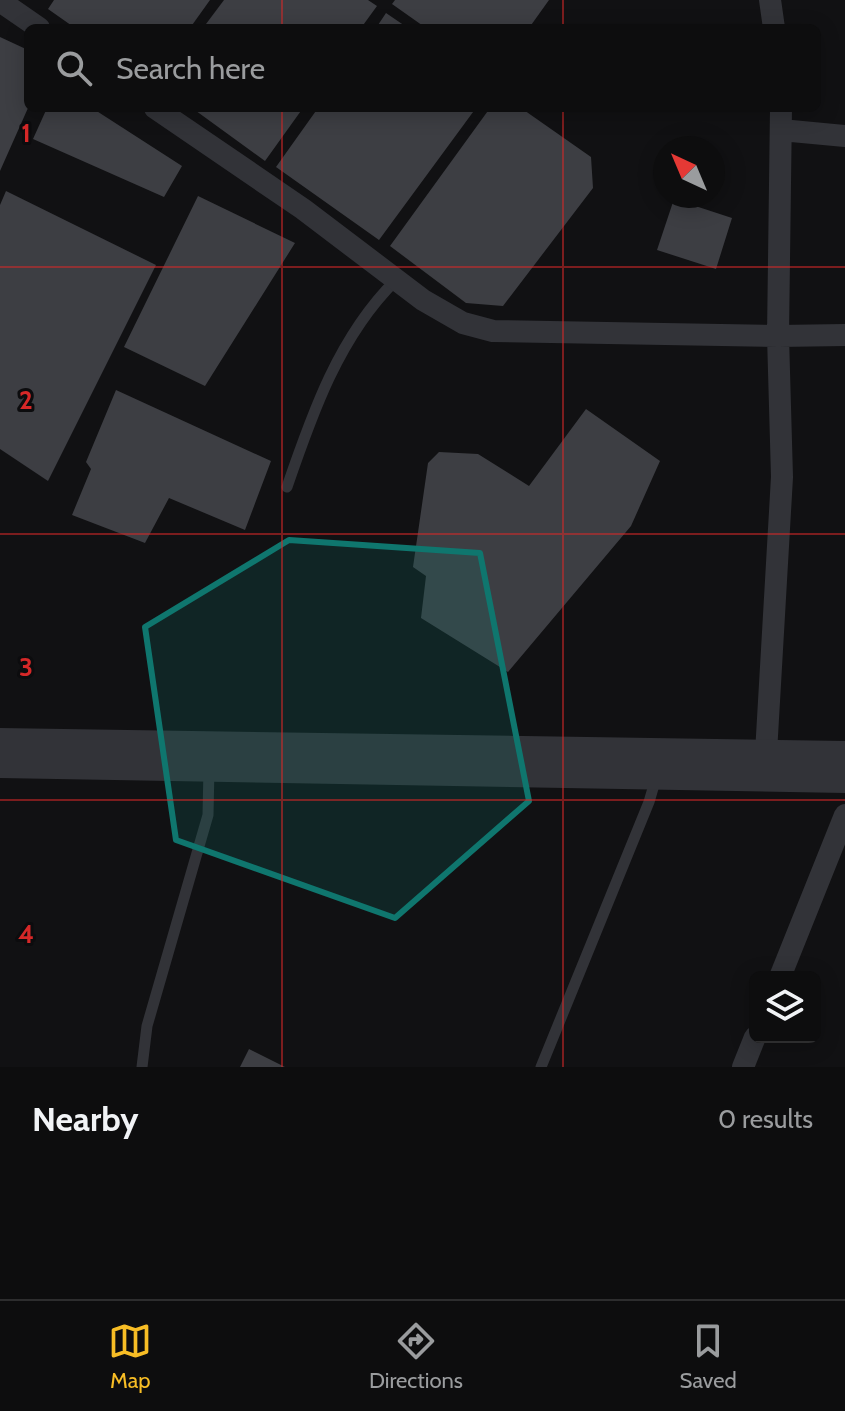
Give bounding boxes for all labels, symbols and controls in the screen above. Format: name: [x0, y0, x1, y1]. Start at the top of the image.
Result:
search box: [24, 24, 821, 112]
icon: search: [52, 46, 96, 90]
text: Search here: [116, 50, 265, 87]
text: 1: [21, 117, 31, 149]
north arrow: [653, 136, 725, 208]
text: 2: [19, 384, 33, 416]
text: 3: [19, 651, 33, 683]
text: 4: [18, 918, 34, 950]
map controls: [749, 971, 821, 1043]
button: layers: [749, 971, 821, 1043]
text: Nearby: [32, 1098, 139, 1140]
text: 0 results: [718, 1103, 813, 1135]
tab: Map: [108, 1319, 152, 1394]
tab: Directions: [369, 1319, 463, 1394]
tab: Saved: [680, 1319, 737, 1394]

